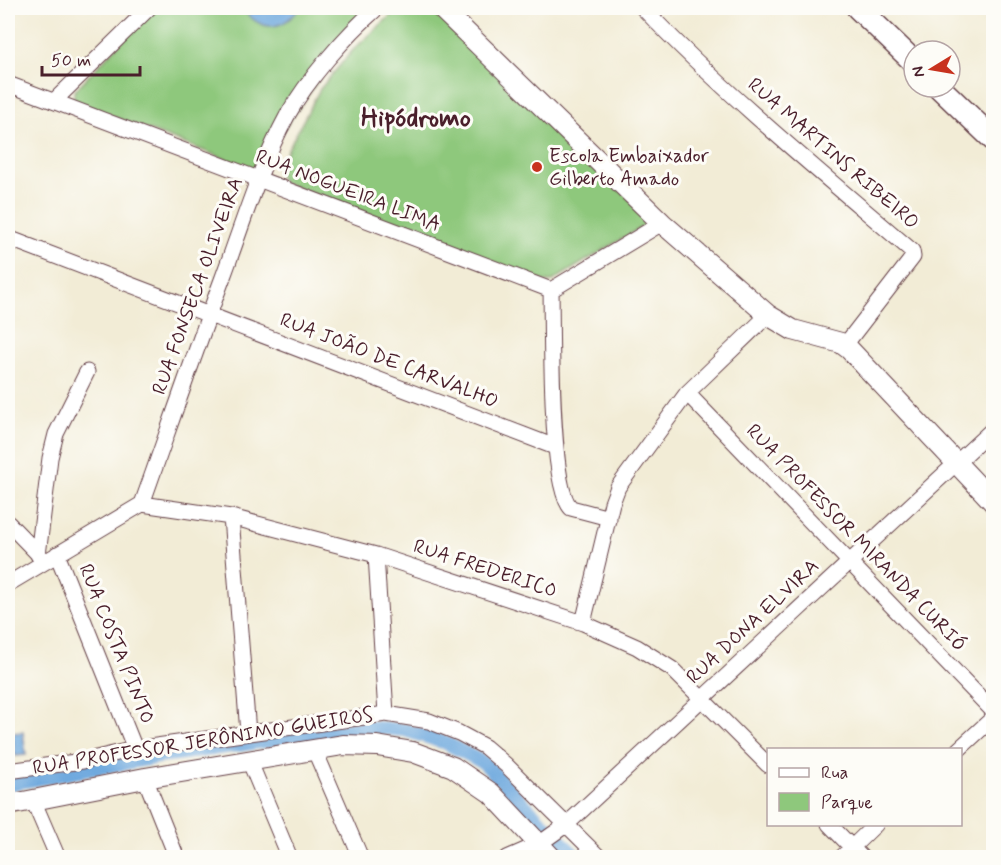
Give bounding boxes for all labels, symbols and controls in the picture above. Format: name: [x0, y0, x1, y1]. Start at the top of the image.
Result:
scale bar: [42, 39, 140, 77]
north arrow: [902, 39, 962, 99]
text: 50 m: [51, 49, 91, 73]
street label: RUA MARTINS RIBEIRO: [742, 73, 924, 235]
district label: Hipódromo: [361, 102, 471, 136]
street label: RUA NOGUEIRA LIMA: [252, 143, 444, 239]
place label: Escola Embaixador Gilberto Amado: [549, 143, 710, 193]
marker: Escola Embaixador Gilberto Amado: [530, 160, 544, 174]
street label: RUA FONSECA OLIVEIRA: [146, 174, 250, 398]
street label: RUA JOÃO DE CARVALHO: [276, 307, 502, 415]
street label: RUA PROFESSOR MIRANDA CURIÓ: [740, 418, 972, 658]
street label: RUA FREDERICO: [410, 533, 560, 605]
street label: RUA DONA ELVIRA: [681, 553, 825, 691]
street label: RUA COSTA PINTO: [72, 560, 160, 728]
street label: RUA PROFESSOR JERÔNIMO GUEIROS: [31, 702, 375, 782]
legend: [767, 748, 962, 826]
text: Rua: [821, 761, 848, 785]
text: Parque: [821, 791, 873, 815]

